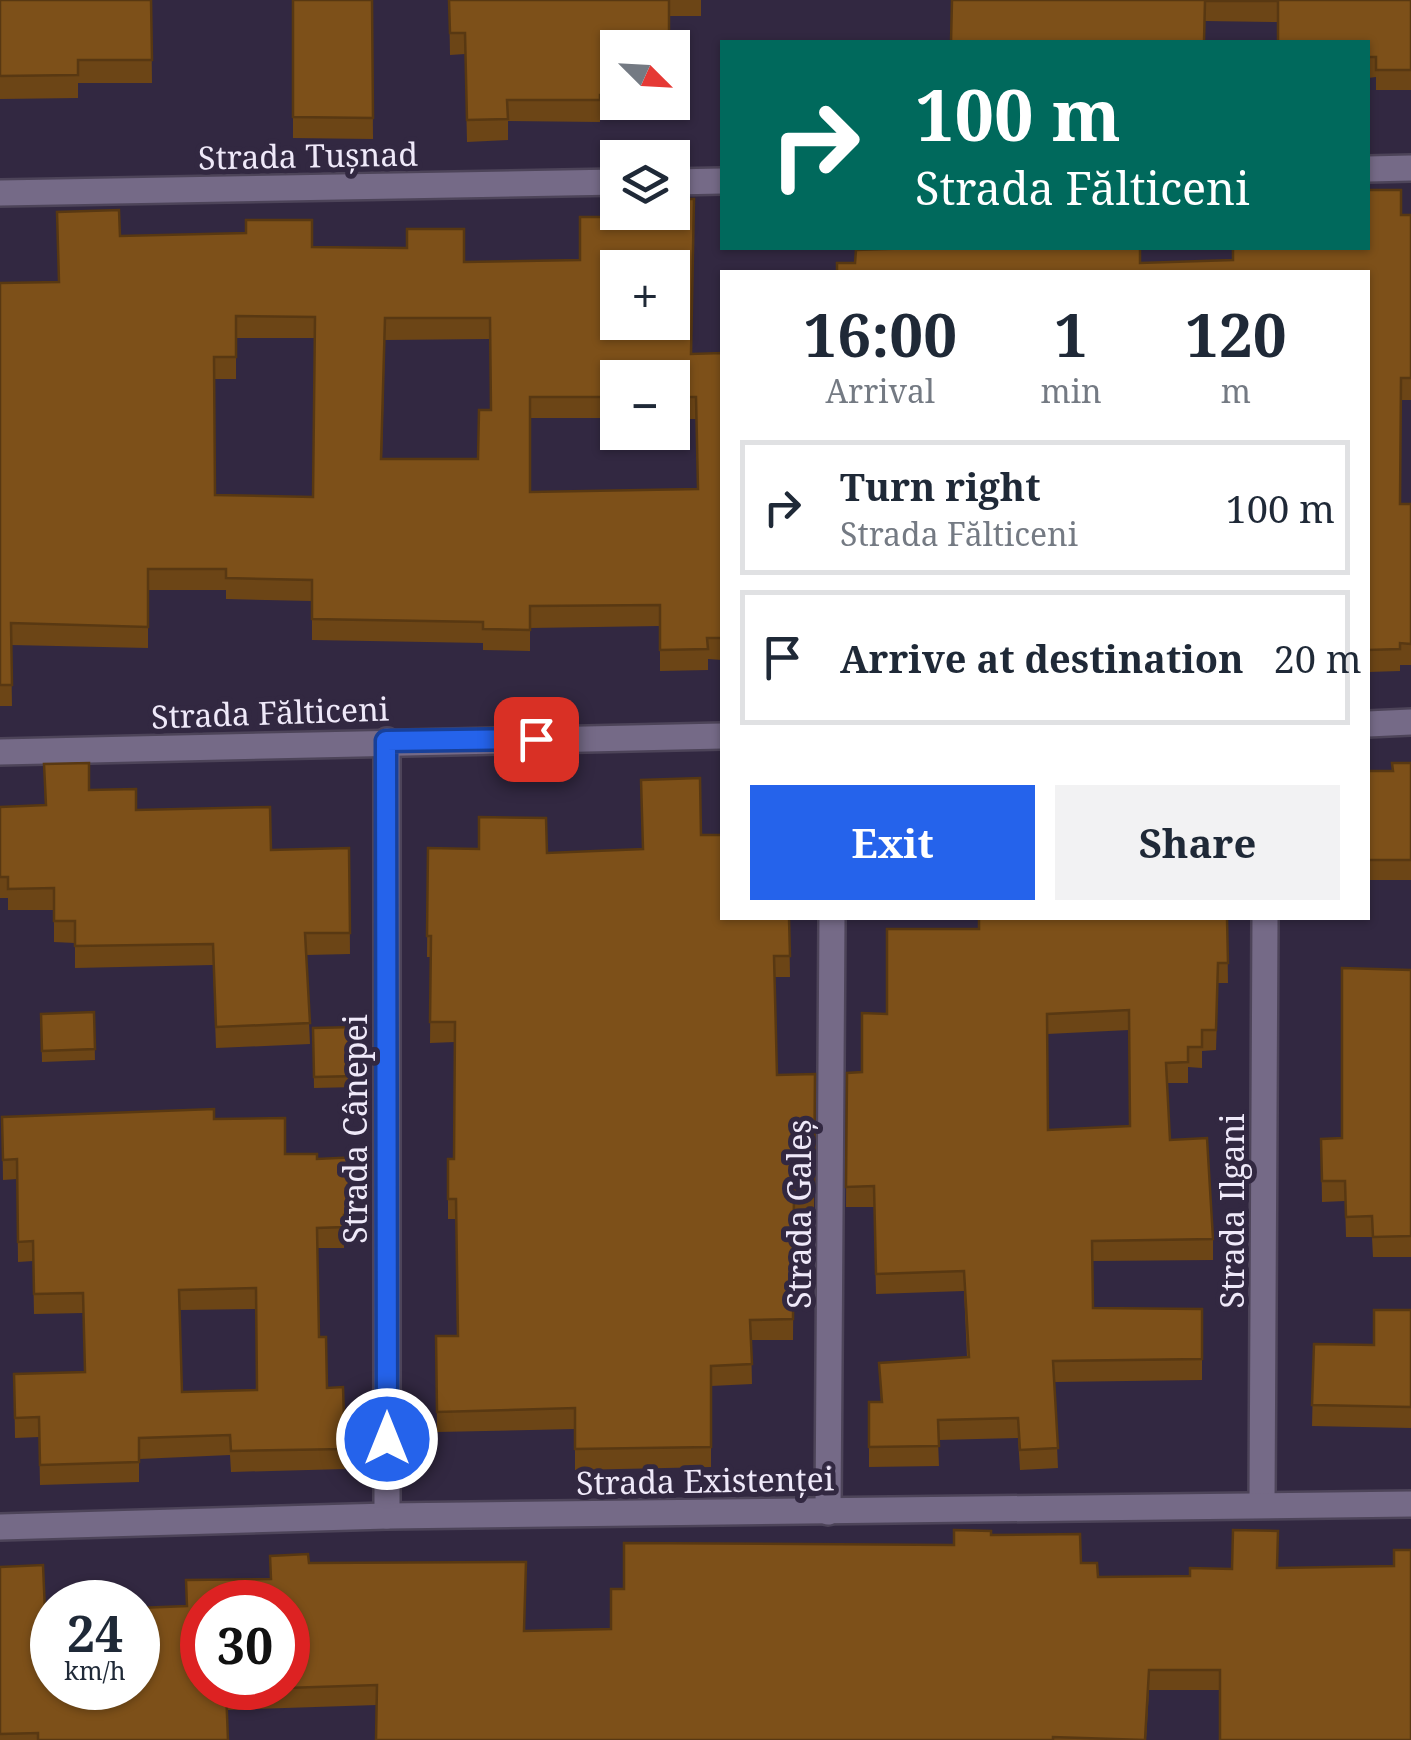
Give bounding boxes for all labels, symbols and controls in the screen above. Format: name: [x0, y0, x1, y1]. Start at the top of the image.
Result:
north arrow: [600, 30, 690, 120]
map controls: [600, 30, 690, 450]
text: 100 m: [915, 66, 1121, 162]
icon: right: [750, 80, 880, 210]
street label: Strada Tușnad: [198, 132, 419, 178]
button: layers: [600, 140, 690, 230]
text: Strada Fălticeni: [915, 157, 1250, 218]
button: +: [600, 250, 690, 340]
text: 16:00: [803, 293, 957, 375]
text: 1: [1054, 293, 1088, 375]
text: 120: [1185, 293, 1287, 375]
button: −: [600, 360, 690, 450]
text: Arrival: [826, 369, 935, 412]
text: min: [1041, 369, 1102, 412]
text: m: [1221, 369, 1251, 412]
text: Turn right: [840, 460, 1041, 512]
icon: right: [755, 480, 810, 535]
text: 100 m: [1225, 482, 1335, 534]
text: Strada Fălticeni: [840, 512, 1078, 555]
icon: arrive: [755, 630, 810, 685]
text: Arrive at destination: [840, 632, 1244, 684]
text: 20 m: [1274, 632, 1362, 684]
street label: Strada Fălticeni: [150, 686, 390, 738]
pin: [494, 697, 579, 782]
icon: arrive: [509, 712, 564, 767]
button: Exit: [750, 785, 1035, 900]
button: Share: [1055, 785, 1340, 900]
street label: Strada Cânepei: [333, 1014, 376, 1244]
street label: Strada Ilgani: [1210, 1114, 1253, 1308]
street label: Strada Galeș: [777, 1119, 820, 1309]
position arrow: [335, 1387, 439, 1491]
street label: Strada Existenței: [576, 1456, 834, 1504]
speed limit sign: 30: [180, 1580, 310, 1710]
text: 24: [67, 1599, 123, 1667]
text: km/h: [64, 1653, 126, 1687]

